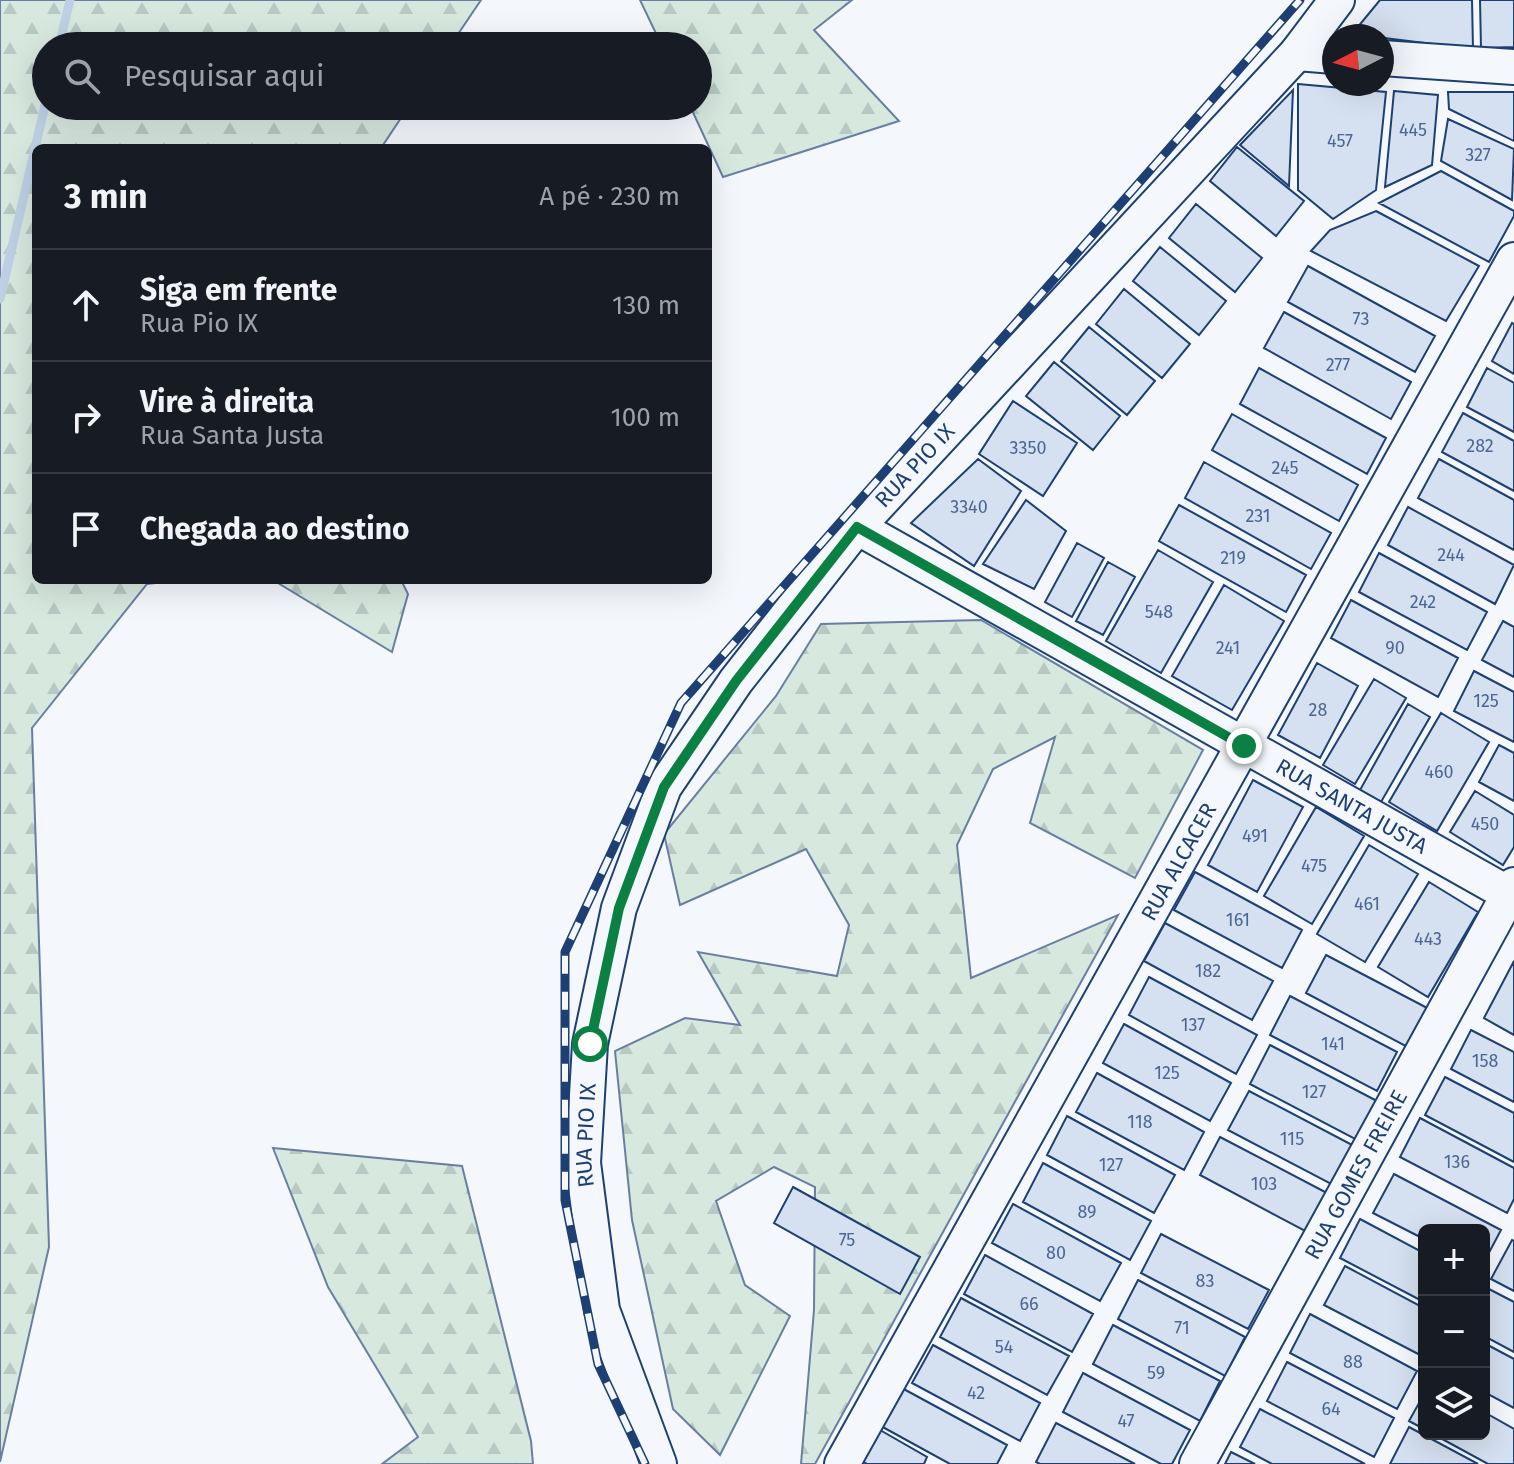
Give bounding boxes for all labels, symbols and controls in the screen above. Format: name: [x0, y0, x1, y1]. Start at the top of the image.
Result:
north arrow: [1322, 24, 1394, 96]
search box: [32, 32, 712, 120]
icon: search: [60, 54, 104, 98]
text: Pesquisar aqui: [124, 58, 325, 94]
house number: 445: [1399, 119, 1427, 141]
house number: 457: [1327, 130, 1353, 152]
house number: 327: [1465, 144, 1491, 166]
text: 3 min: [64, 176, 148, 217]
text: A pé · 230 m: [539, 181, 680, 212]
text: Siga em frente: [140, 272, 337, 308]
icon: ahead: [64, 283, 108, 327]
text: 130 m: [612, 290, 680, 321]
text: Rua Pio IX: [140, 308, 258, 339]
house number: 73: [1353, 308, 1369, 330]
house number: 277: [1326, 354, 1350, 376]
text: Vire à direita: [140, 384, 314, 420]
icon: right: [64, 395, 108, 439]
text: 100 m: [611, 402, 680, 433]
street label: RUA PIO IX: [869, 418, 960, 513]
text: Rua Santa Justa: [140, 420, 324, 451]
house number: 282: [1466, 435, 1494, 457]
house number: 3350: [1009, 437, 1047, 459]
house number: 245: [1272, 457, 1298, 479]
house number: 3340: [950, 496, 988, 518]
house number: 231: [1245, 505, 1271, 527]
icon: arrive: [64, 507, 108, 551]
text: Chegada ao destino: [140, 511, 410, 547]
house number: 244: [1437, 544, 1465, 566]
house number: 219: [1220, 547, 1246, 569]
house number: 242: [1410, 591, 1436, 613]
house number: 548: [1145, 601, 1173, 623]
house number: 241: [1216, 637, 1240, 659]
house number: 90: [1385, 637, 1405, 659]
house number: 125: [1473, 690, 1499, 712]
house number: 28: [1309, 699, 1327, 721]
route end: [1226, 728, 1262, 764]
street label: RUA SANTA JUSTA: [1271, 753, 1433, 860]
house number: 460: [1424, 761, 1454, 783]
street label: RUA ALCACER: [1135, 798, 1222, 925]
house number: 450: [1471, 813, 1499, 835]
house number: 491: [1242, 825, 1268, 847]
house number: 475: [1301, 855, 1327, 877]
house number: 461: [1354, 893, 1380, 915]
house number: 161: [1226, 909, 1250, 931]
house number: 443: [1414, 928, 1442, 950]
house number: 182: [1195, 960, 1221, 982]
house number: 137: [1181, 1014, 1205, 1036]
route start: [572, 1026, 608, 1062]
house number: 141: [1321, 1033, 1345, 1055]
house number: 158: [1472, 1050, 1498, 1072]
house number: 125: [1154, 1062, 1180, 1084]
house number: 127: [1302, 1081, 1326, 1103]
street label: RUA PIO IX: [570, 1082, 602, 1189]
street label: RUA GOMES FREIRE: [1299, 1085, 1413, 1264]
house number: 118: [1127, 1111, 1153, 1133]
house number: 115: [1280, 1128, 1304, 1150]
house number: 136: [1444, 1151, 1470, 1173]
house number: 127: [1099, 1154, 1123, 1176]
house number: 103: [1251, 1173, 1277, 1195]
house number: 89: [1077, 1201, 1097, 1223]
map controls: [1418, 1224, 1490, 1440]
button: +: [1418, 1224, 1490, 1296]
house number: 75: [839, 1229, 855, 1251]
house number: 80: [1046, 1242, 1066, 1264]
house number: 83: [1196, 1270, 1214, 1292]
house number: 66: [1019, 1293, 1039, 1315]
button: −: [1418, 1296, 1490, 1368]
house number: 71: [1174, 1317, 1190, 1339]
house number: 54: [995, 1336, 1014, 1358]
house number: 88: [1343, 1351, 1363, 1373]
house number: 59: [1147, 1362, 1165, 1384]
button: layers: [1418, 1368, 1490, 1440]
house number: 42: [967, 1382, 985, 1404]
house number: 64: [1321, 1398, 1341, 1420]
house number: 47: [1117, 1410, 1135, 1432]

